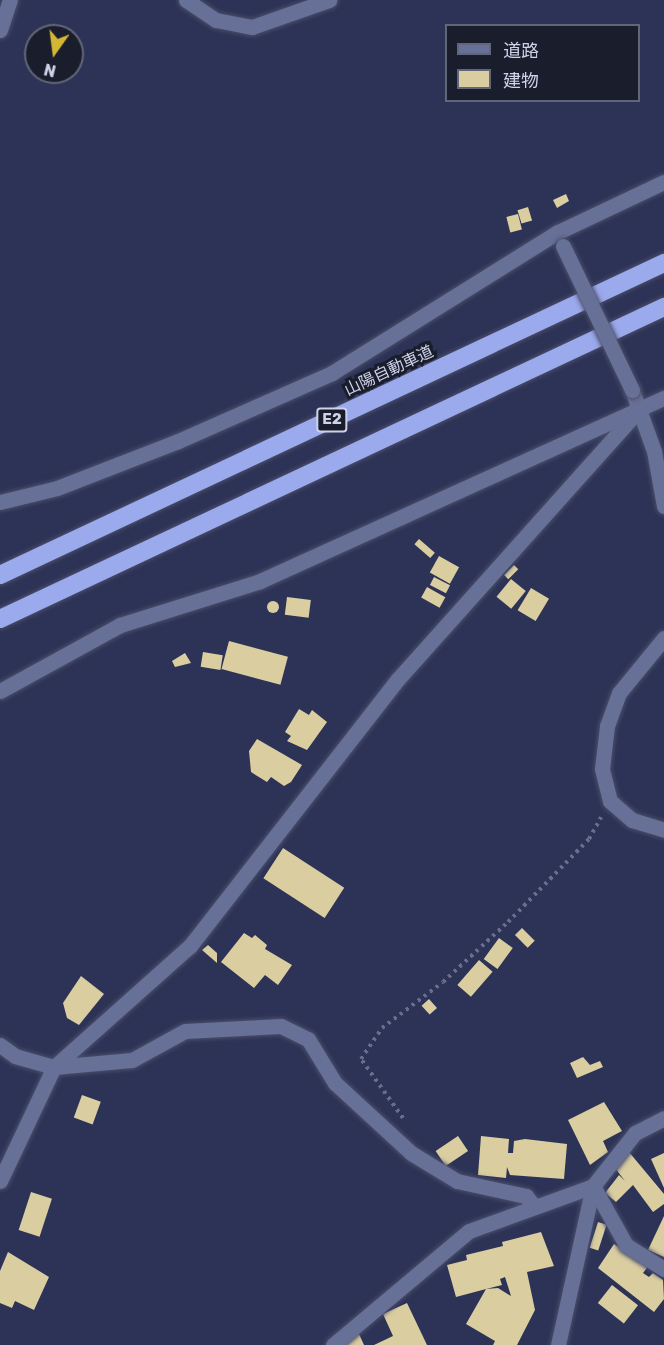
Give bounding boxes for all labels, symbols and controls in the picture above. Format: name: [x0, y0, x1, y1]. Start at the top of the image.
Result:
north arrow: [24, 24, 84, 84]
legend: [445, 24, 640, 102]
text: 道路: [503, 40, 539, 62]
text: N: [42, 59, 58, 81]
text: 建物: [503, 70, 539, 92]
street label: 山陽自動車道: [341, 342, 437, 400]
road number: E2: [316, 408, 348, 432]

